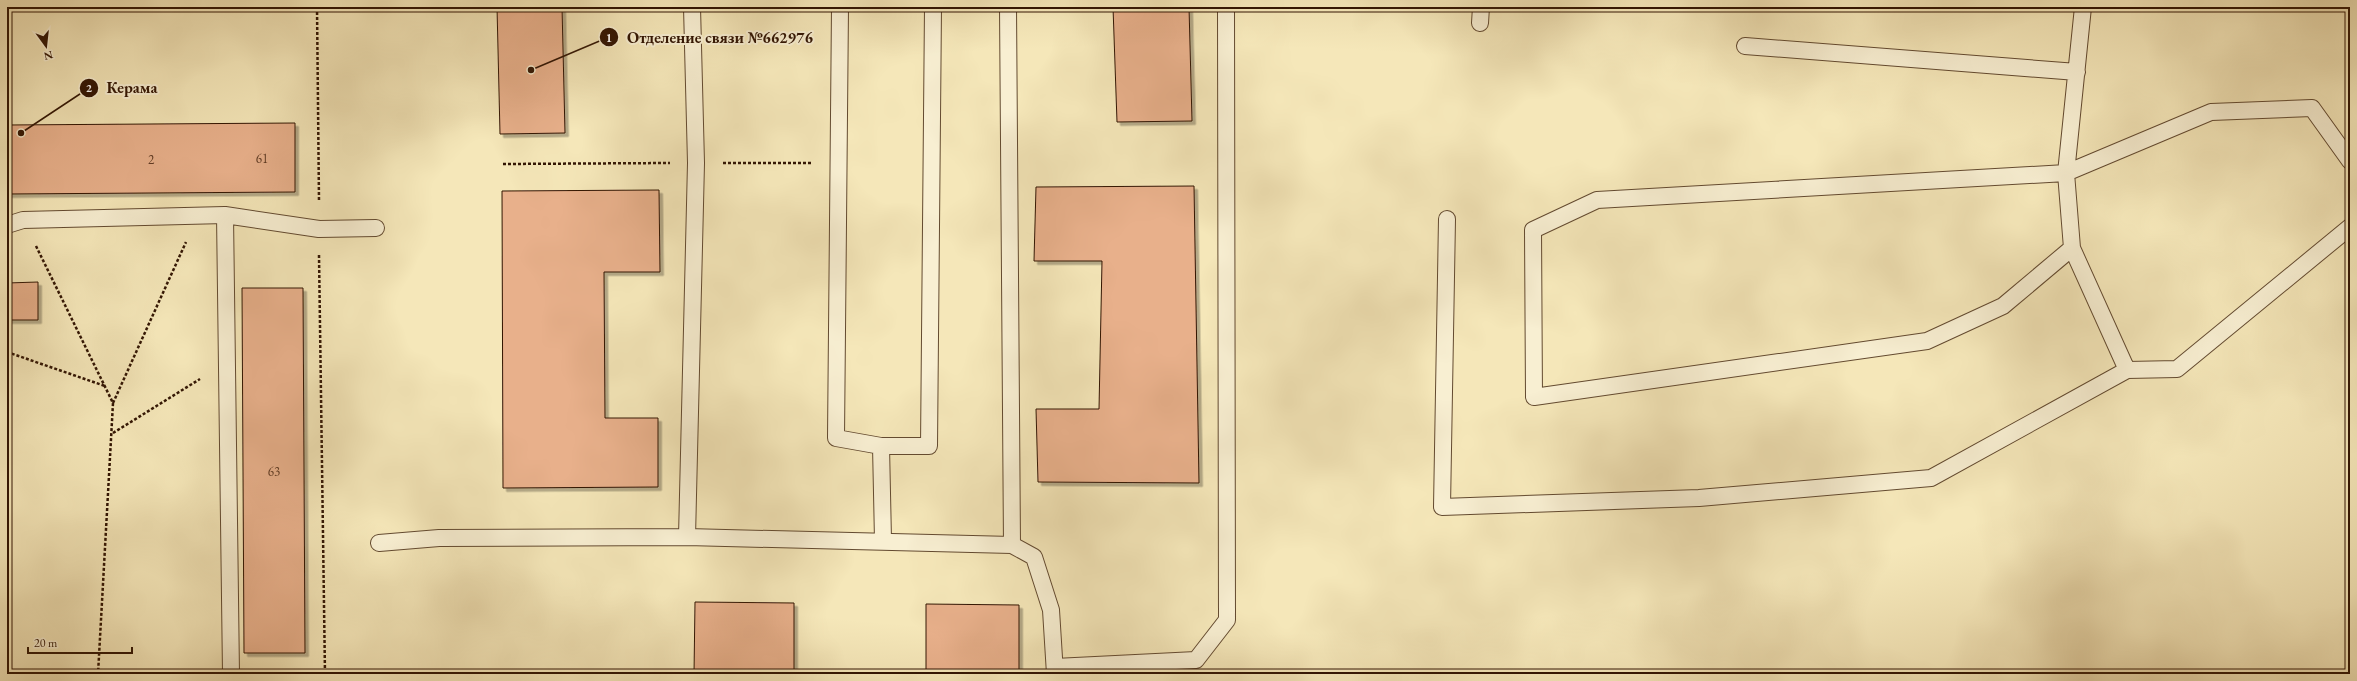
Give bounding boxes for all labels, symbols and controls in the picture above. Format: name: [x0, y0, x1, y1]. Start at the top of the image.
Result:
callout: Отделение связи №662976: [599, 23, 821, 51]
north arrow: [26, 26, 66, 66]
text: Отделение связи №662976: [627, 27, 814, 48]
text: 1: [606, 30, 612, 46]
text: N: [42, 48, 55, 64]
callout: Керама: [79, 74, 166, 102]
text: Керама: [106, 77, 159, 98]
text: 2: [86, 80, 93, 96]
house number: 61: [256, 150, 268, 167]
house number: 2: [148, 151, 155, 168]
house number: 63: [268, 463, 280, 480]
scale bar: [28, 629, 132, 655]
text: 20 m: [34, 635, 58, 651]

